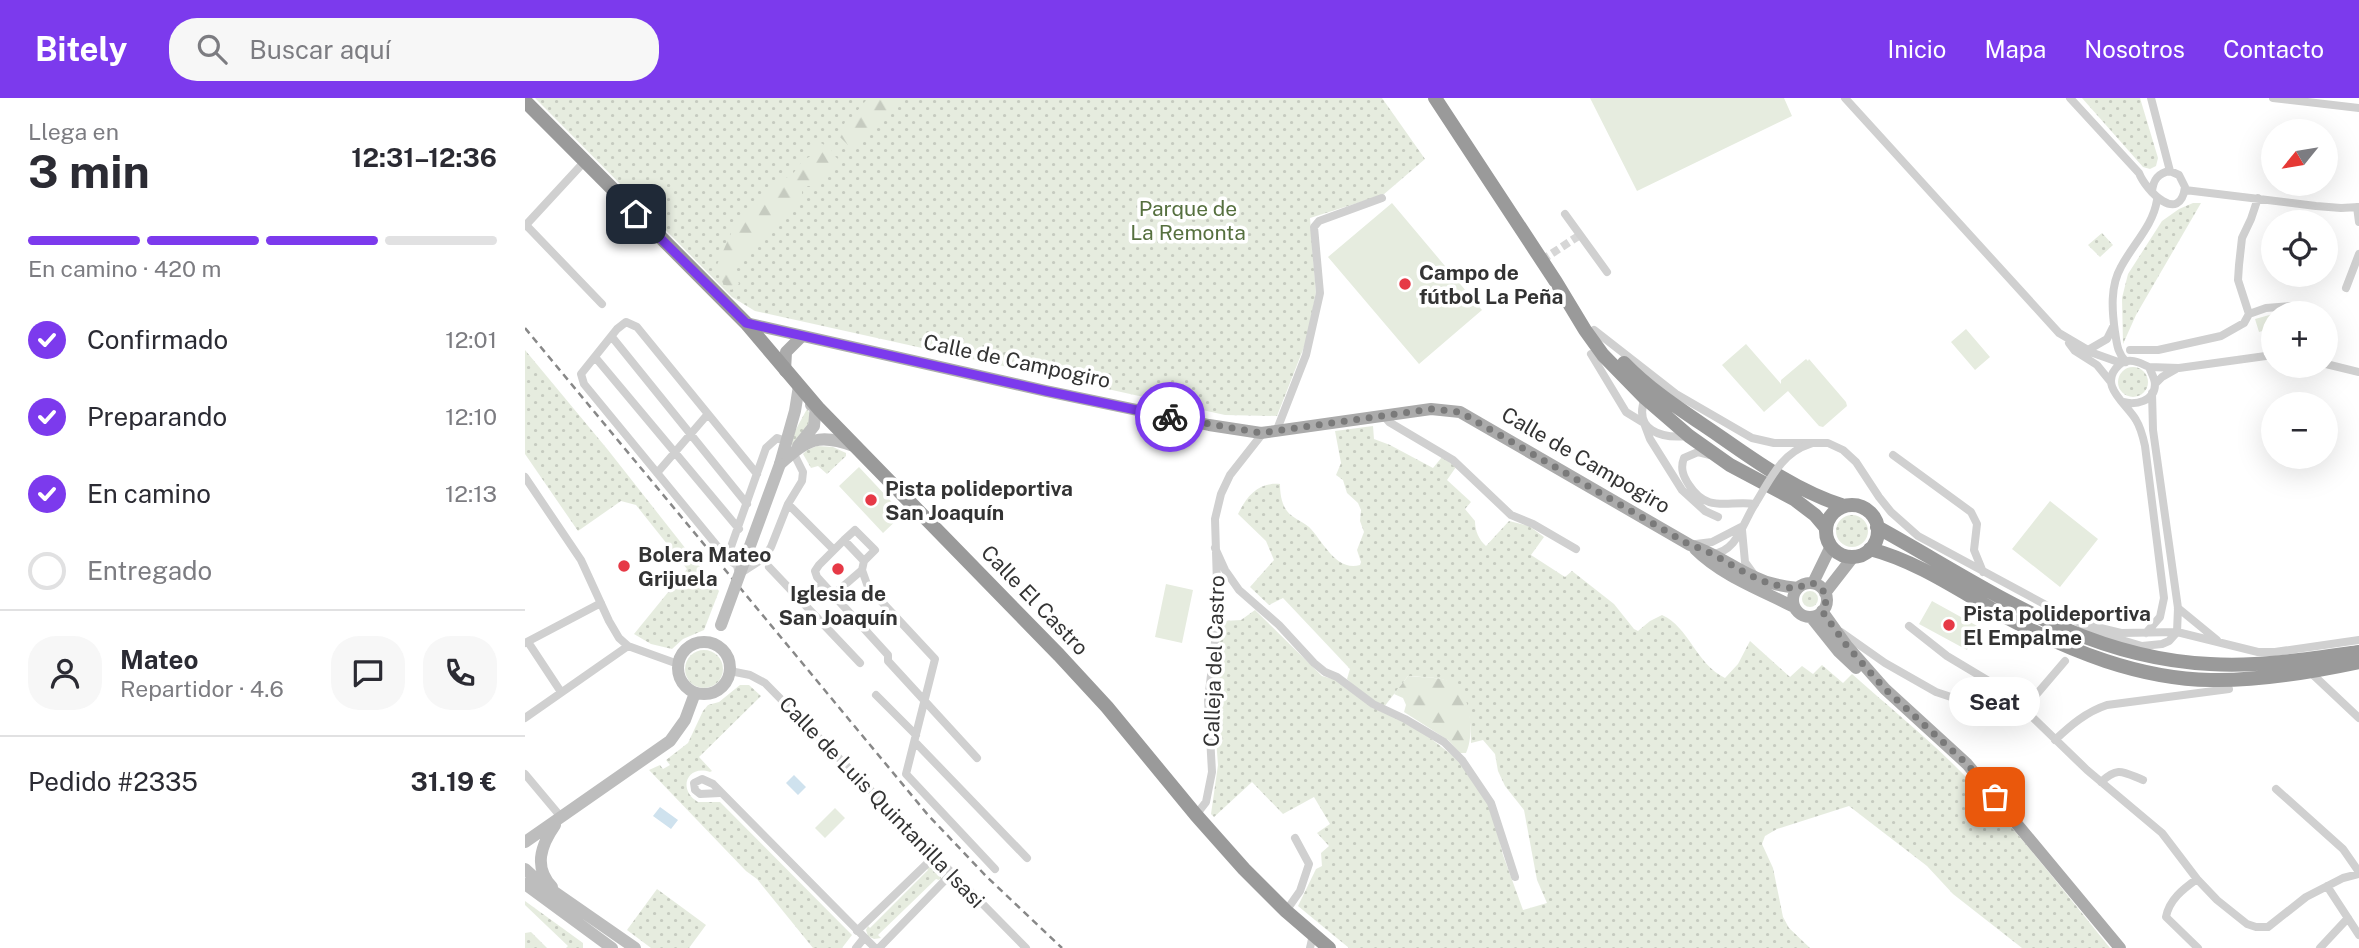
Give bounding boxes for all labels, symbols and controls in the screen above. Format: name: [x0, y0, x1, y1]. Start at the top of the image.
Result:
search box: [169, 18, 659, 81]
text: Bitely: [35, 30, 127, 68]
icon: search: [193, 30, 231, 68]
text: Buscar aquí: [249, 34, 391, 65]
text: Inicio: [1887, 35, 1946, 63]
text: Mapa: [1984, 35, 2046, 63]
text: Nosotros: [2084, 35, 2185, 63]
text: Contacto: [2223, 35, 2324, 63]
text: Llega en: [28, 118, 119, 145]
north arrow: [2261, 119, 2338, 196]
map controls: [2261, 119, 2338, 469]
text: 12:31–12:36: [351, 142, 497, 173]
text: 3 min: [28, 144, 150, 198]
pin: [606, 184, 666, 244]
icon: home: [617, 195, 655, 233]
park label: Parque de La Remonta: [1130, 196, 1246, 245]
button: locate: [2261, 210, 2338, 287]
text: En camino · 420 m: [28, 255, 222, 282]
place label: Campo de fútbol La Peña: [1419, 260, 1563, 309]
marker: Campo de fútbol La Peña: [1397, 276, 1413, 292]
button: +: [2261, 301, 2338, 378]
icon: check: [28, 321, 66, 359]
text: Confirmado: [87, 324, 228, 355]
text: 12:01: [445, 326, 497, 353]
street label: Calle de Campogiro: [921, 329, 1113, 393]
courier: [1135, 382, 1205, 452]
button: −: [2261, 392, 2338, 469]
icon: check: [28, 398, 66, 436]
icon: bike: [1151, 398, 1189, 436]
text: Preparando: [87, 401, 227, 432]
street label: Calle de Campogiro: [1497, 402, 1675, 518]
text: 12:10: [445, 403, 497, 430]
icon: check: [28, 475, 66, 513]
place label: Pista polideportiva San Joaquín: [885, 476, 1073, 525]
text: En camino: [87, 478, 211, 509]
text: 12:13: [445, 480, 497, 507]
marker: Pista polideportiva San Joaquín: [863, 492, 879, 508]
street label: Calle El Castro: [976, 540, 1094, 660]
place label: Bolera Mateo Grijuela: [638, 542, 771, 591]
text: Entregado: [87, 555, 212, 586]
marker: Bolera Mateo Grijuela: [616, 558, 632, 574]
marker: Iglesia de San Joaquín: [830, 561, 846, 577]
street label: Calleja del Castro: [1199, 575, 1229, 747]
place label: Iglesia de San Joaquín: [778, 581, 898, 630]
place label: Pista polideportiva El Empalme: [1963, 601, 2151, 650]
marker: Pista polideportiva El Empalme: [1941, 617, 1957, 633]
button: person: [28, 636, 102, 710]
button: chat: [331, 636, 405, 710]
button: phone: [423, 636, 497, 710]
text: Mateo: [120, 644, 198, 675]
text: Repartidor · 4.6: [120, 675, 284, 702]
callout: Seat: [1949, 678, 2041, 727]
text: Seat: [1969, 688, 2020, 715]
street label: Calle de Luis Quintanilla Isasi: [774, 691, 990, 913]
text: Pedido #2335: [28, 766, 198, 797]
text: 31.19 €: [411, 766, 497, 797]
pin: [1965, 767, 2025, 827]
icon: bag: [1976, 778, 2014, 816]

